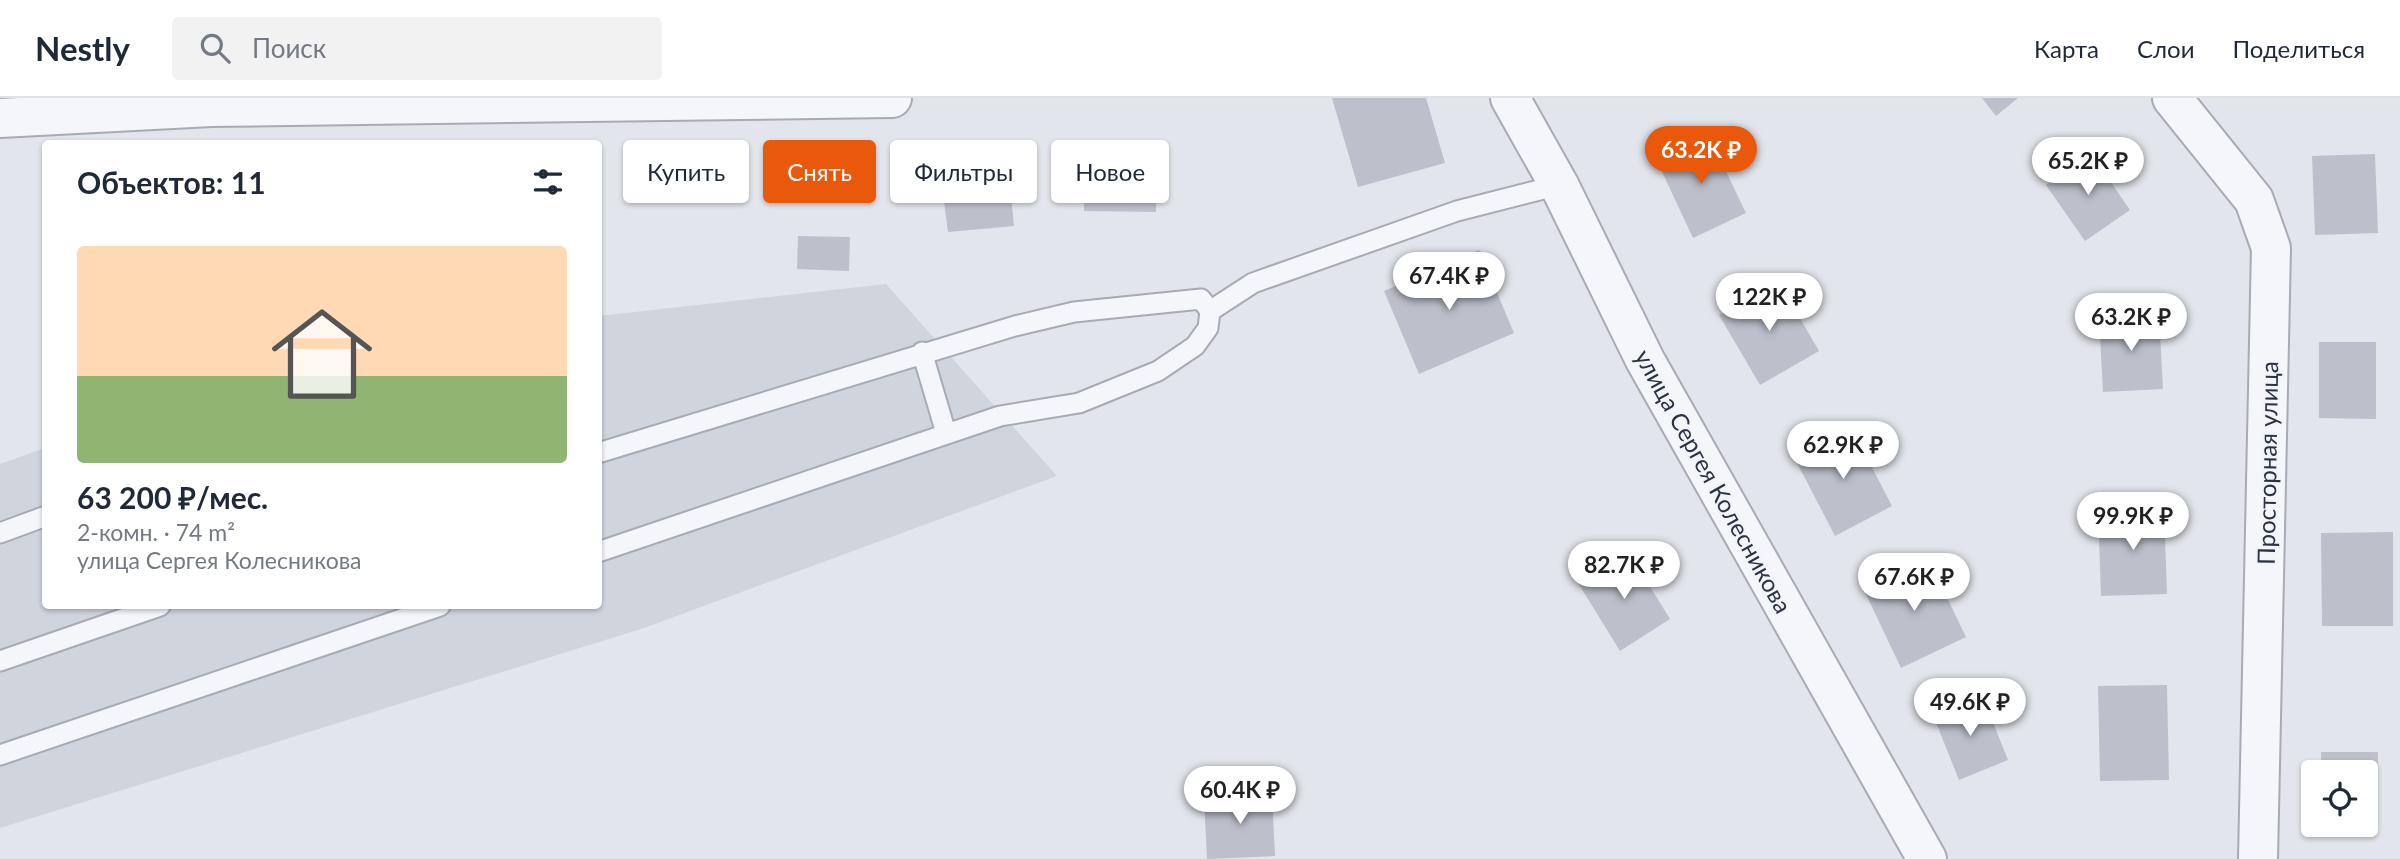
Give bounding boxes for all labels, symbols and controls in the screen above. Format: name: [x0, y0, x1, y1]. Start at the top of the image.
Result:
search box: [172, 17, 662, 80]
text: Nestly: [35, 28, 130, 68]
icon: search: [196, 29, 234, 67]
text: Поиск: [252, 32, 326, 64]
text: Карта: [2034, 34, 2099, 63]
text: Слои: [2137, 34, 2194, 63]
text: Поделиться: [2232, 34, 2365, 63]
pin: 63.2K ₽: [1636, 126, 1766, 186]
text: 63.2K ₽: [1661, 135, 1741, 163]
pin: 65.2K ₽: [2023, 138, 2153, 197]
chip: Купить: [623, 140, 749, 203]
chip: Снять: [763, 140, 876, 203]
chip: Фильтры: [890, 140, 1037, 203]
chip: Новое: [1051, 140, 1169, 203]
text: 65.2K ₽: [2048, 146, 2128, 174]
icon: filters: [529, 163, 567, 201]
text: Объектов: 11: [77, 164, 266, 200]
pin: 67.4K ₽: [1384, 252, 1514, 312]
text: 67.4K ₽: [1409, 261, 1489, 289]
pin: 122K ₽: [1712, 274, 1826, 333]
text: 122K ₽: [1732, 282, 1806, 310]
icon: home: [259, 291, 385, 417]
pin: 63.2K ₽: [2066, 294, 2196, 353]
text: 63.2K ₽: [2091, 302, 2171, 330]
street label: улица Сергея Колесникова: [1629, 344, 1799, 618]
street label: Просторная улица: [2251, 361, 2283, 565]
pin: 62.9K ₽: [1778, 422, 1908, 481]
text: 62.9K ₽: [1803, 430, 1883, 458]
text: 63 200 ₽/мес.: [77, 479, 268, 515]
pin: 99.9K ₽: [2068, 492, 2198, 552]
text: 99.9K ₽: [2093, 501, 2173, 529]
text: 2-комн. · 74 m²: [77, 518, 235, 546]
pin: 82.7K ₽: [1559, 542, 1689, 601]
text: улица Сергея Колесникова: [77, 546, 362, 574]
text: 82.7K ₽: [1584, 550, 1664, 578]
pin: 67.6K ₽: [1849, 554, 1979, 613]
text: 67.6K ₽: [1874, 562, 1954, 590]
pin: 49.6K ₽: [1905, 678, 2035, 738]
text: 49.6K ₽: [1930, 687, 2010, 715]
map controls: [2301, 760, 2378, 837]
button: locate: [2301, 760, 2378, 837]
pin: 60.4K ₽: [1175, 766, 1305, 826]
text: 60.4K ₽: [1200, 775, 1280, 803]

